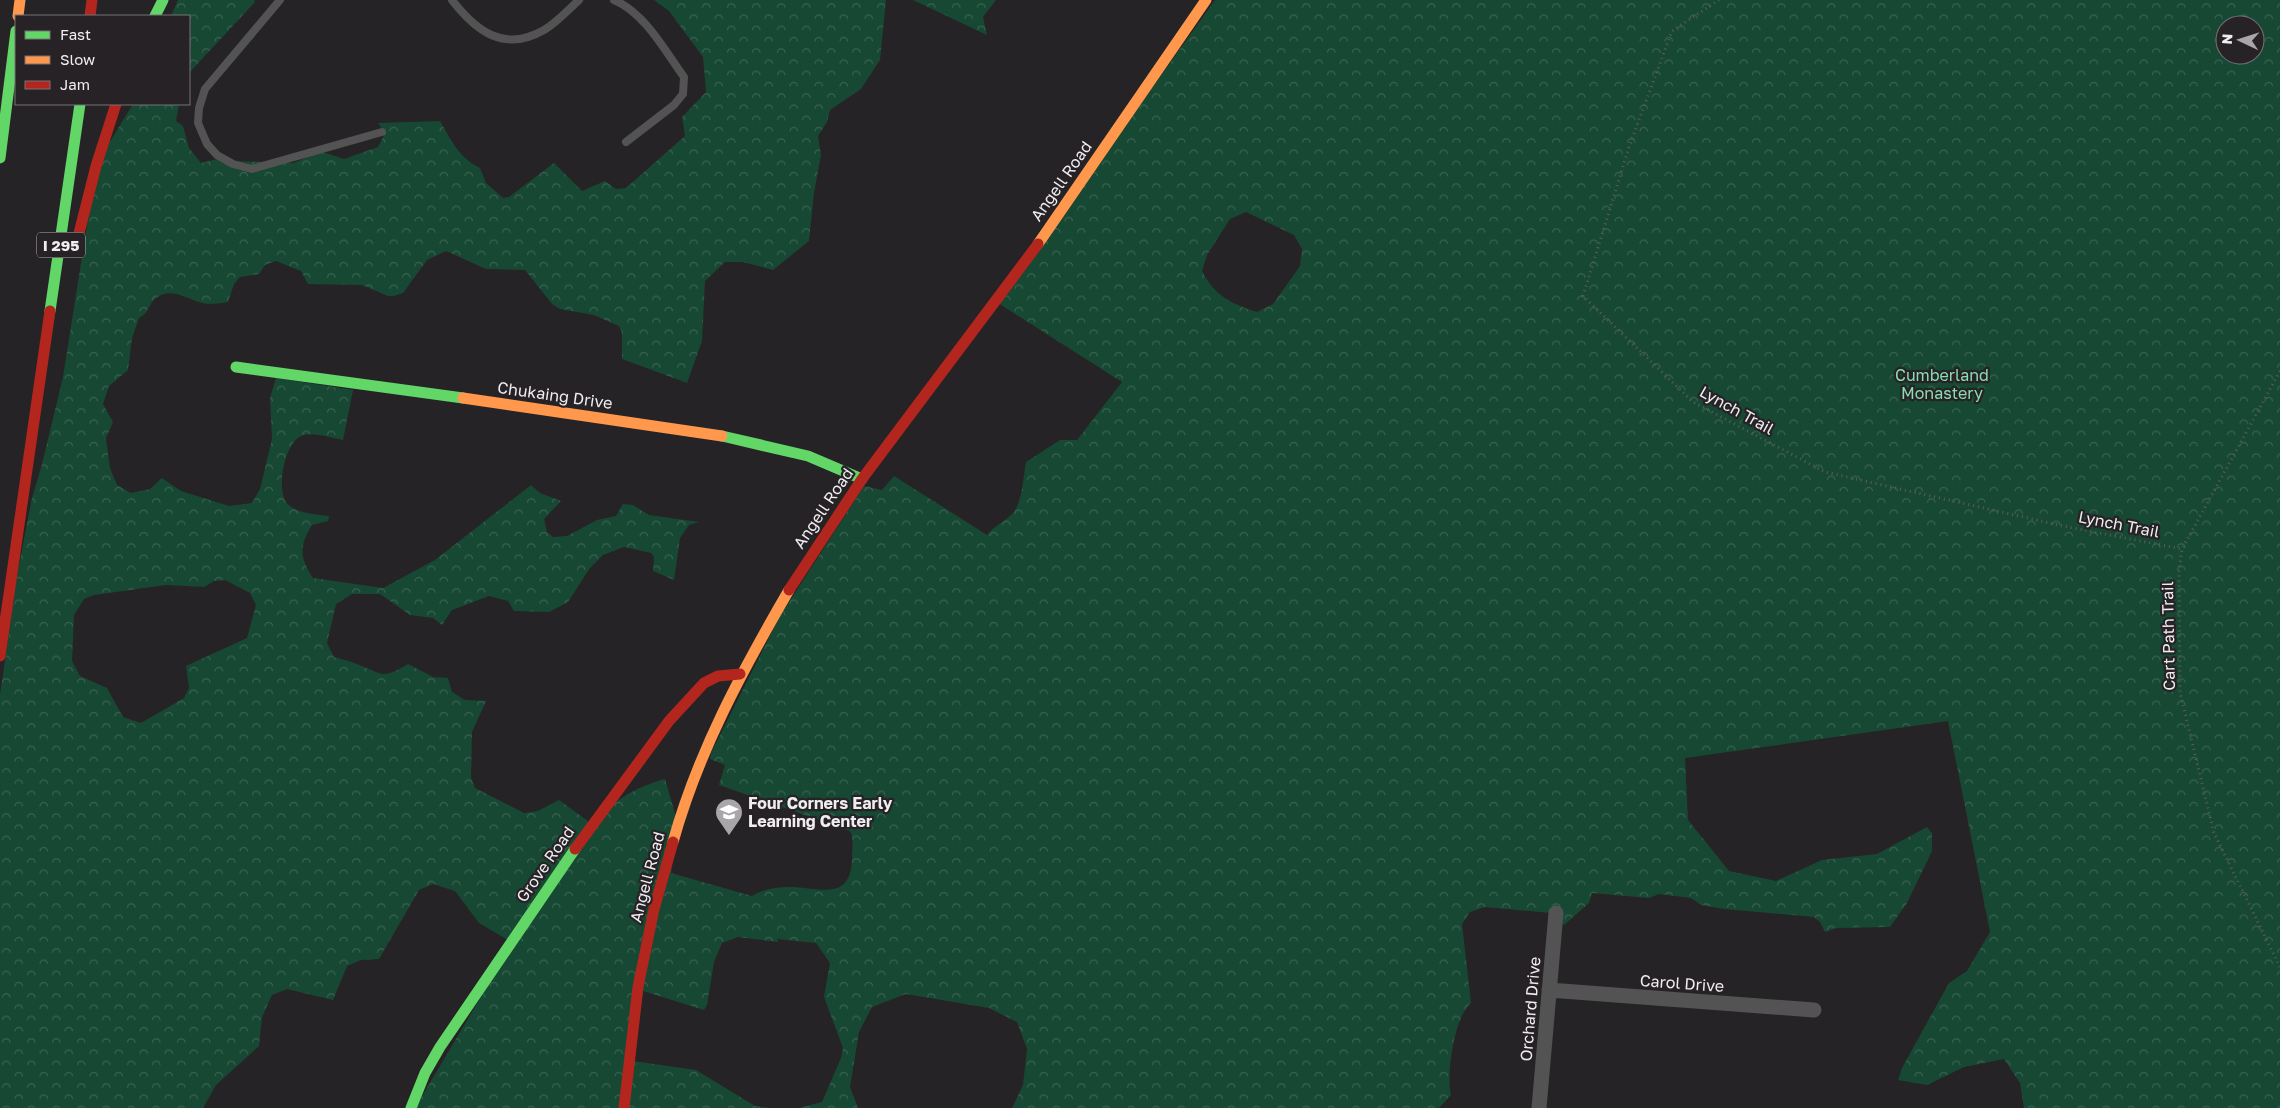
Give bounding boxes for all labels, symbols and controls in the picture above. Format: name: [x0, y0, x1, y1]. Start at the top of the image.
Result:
legend: [15, 15, 190, 105]
north arrow: [2215, 15, 2265, 65]
text: Fast: [60, 25, 91, 43]
text: N: [2218, 33, 2235, 45]
text: Slow: [60, 50, 95, 68]
text: Jam: [60, 75, 90, 93]
street label: Angell Road: [1026, 137, 1096, 225]
road number: I 295: [37, 232, 85, 258]
park label: Cumberland Monastery: [1895, 365, 1989, 403]
street label: Chukaing Drive: [496, 377, 614, 413]
street label: Lynch Trail: [1696, 381, 1778, 439]
street label: Angell Road: [789, 464, 857, 552]
street label: Lynch Trail: [2077, 506, 2161, 542]
street label: Cart Path Trail: [2157, 581, 2179, 691]
place label: Four Corners Early Learning Center: [748, 793, 893, 831]
school or university icon: Four Corners Early Learning Center: [714, 797, 744, 836]
street label: Grove Road: [512, 822, 578, 906]
street label: Angell Road: [625, 829, 669, 925]
street label: Orchard Drive: [1515, 956, 1545, 1062]
street label: Carol Drive: [1639, 970, 1725, 996]

